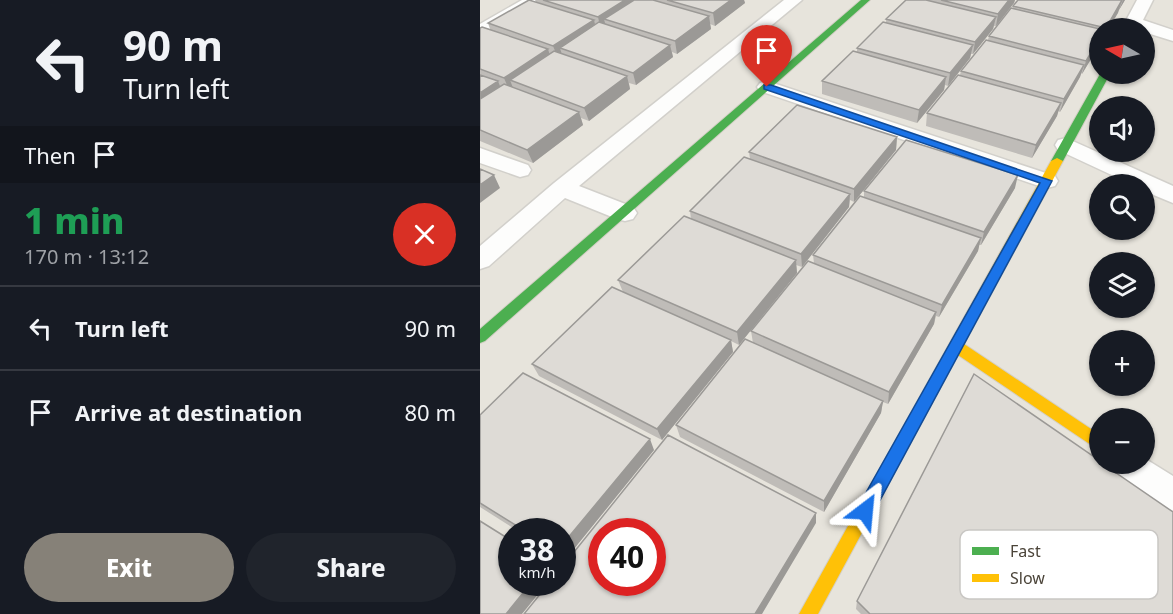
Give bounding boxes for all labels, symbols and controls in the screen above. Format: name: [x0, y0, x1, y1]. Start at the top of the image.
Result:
text: 90 m: [123, 16, 223, 73]
north arrow: [1089, 18, 1155, 84]
map controls: [1089, 18, 1155, 474]
icon: left: [24, 24, 102, 102]
pin: [741, 25, 792, 87]
icon: arrive: [750, 34, 783, 67]
text: Turn left: [123, 70, 229, 107]
button: sound: [1089, 96, 1155, 162]
icon: arrive: [88, 138, 121, 171]
text: Then: [24, 140, 76, 170]
button: search: [1089, 174, 1155, 240]
text: 1 min: [24, 196, 125, 245]
button: close: [393, 203, 456, 266]
text: 170 m · 13:12: [24, 243, 149, 270]
button: layers: [1089, 252, 1155, 318]
icon: left: [24, 312, 57, 345]
text: Turn left: [75, 313, 169, 343]
text: 90 m: [405, 313, 456, 343]
button: +: [1089, 330, 1155, 396]
icon: arrive: [24, 396, 57, 429]
text: Arrive at destination: [75, 397, 302, 427]
text: 80 m: [405, 397, 456, 427]
button: −: [1089, 408, 1155, 474]
position arrow: [833, 479, 897, 543]
speed limit sign: 40: [588, 518, 666, 596]
text: 38: [520, 529, 554, 570]
legend: [960, 530, 1158, 599]
button: Exit: [24, 533, 234, 602]
button: Share: [246, 533, 456, 602]
text: Fast: [1010, 540, 1041, 562]
text: km/h: [519, 562, 555, 582]
text: Slow: [1010, 567, 1045, 589]

